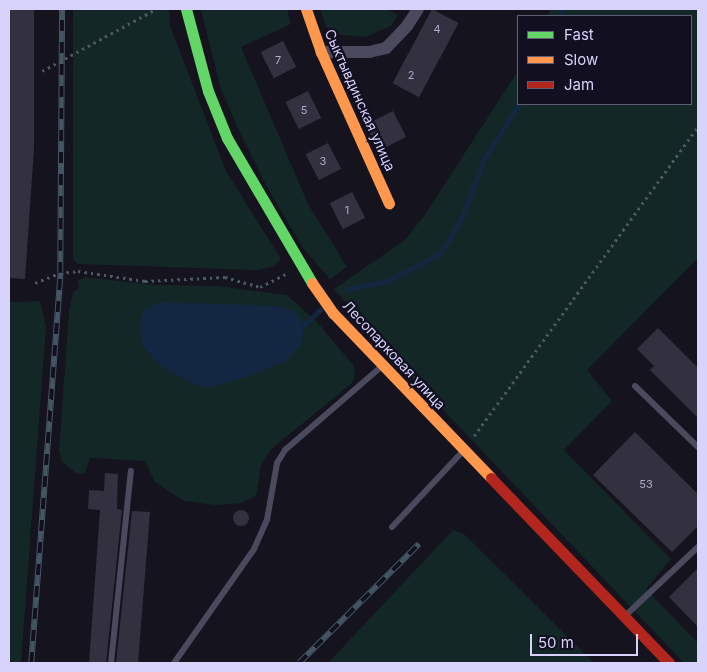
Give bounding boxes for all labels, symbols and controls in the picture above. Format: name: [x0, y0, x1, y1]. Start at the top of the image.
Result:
legend: [517, 15, 692, 105]
house number: 4: [433, 22, 441, 36]
text: Fast: [564, 25, 594, 44]
street label: Сыктывдинская улица: [321, 27, 399, 173]
text: Slow: [564, 50, 598, 69]
house number: 7: [275, 53, 281, 67]
house number: 2: [408, 68, 414, 82]
text: Jam: [564, 75, 594, 94]
house number: 5: [301, 103, 307, 117]
house number: 3: [320, 154, 326, 168]
house number: 1: [345, 203, 349, 217]
street label: Лесопарковая улица: [339, 297, 449, 413]
house number: 53: [639, 477, 653, 491]
scale bar: [532, 624, 640, 656]
text: 50 m: [538, 633, 574, 652]

